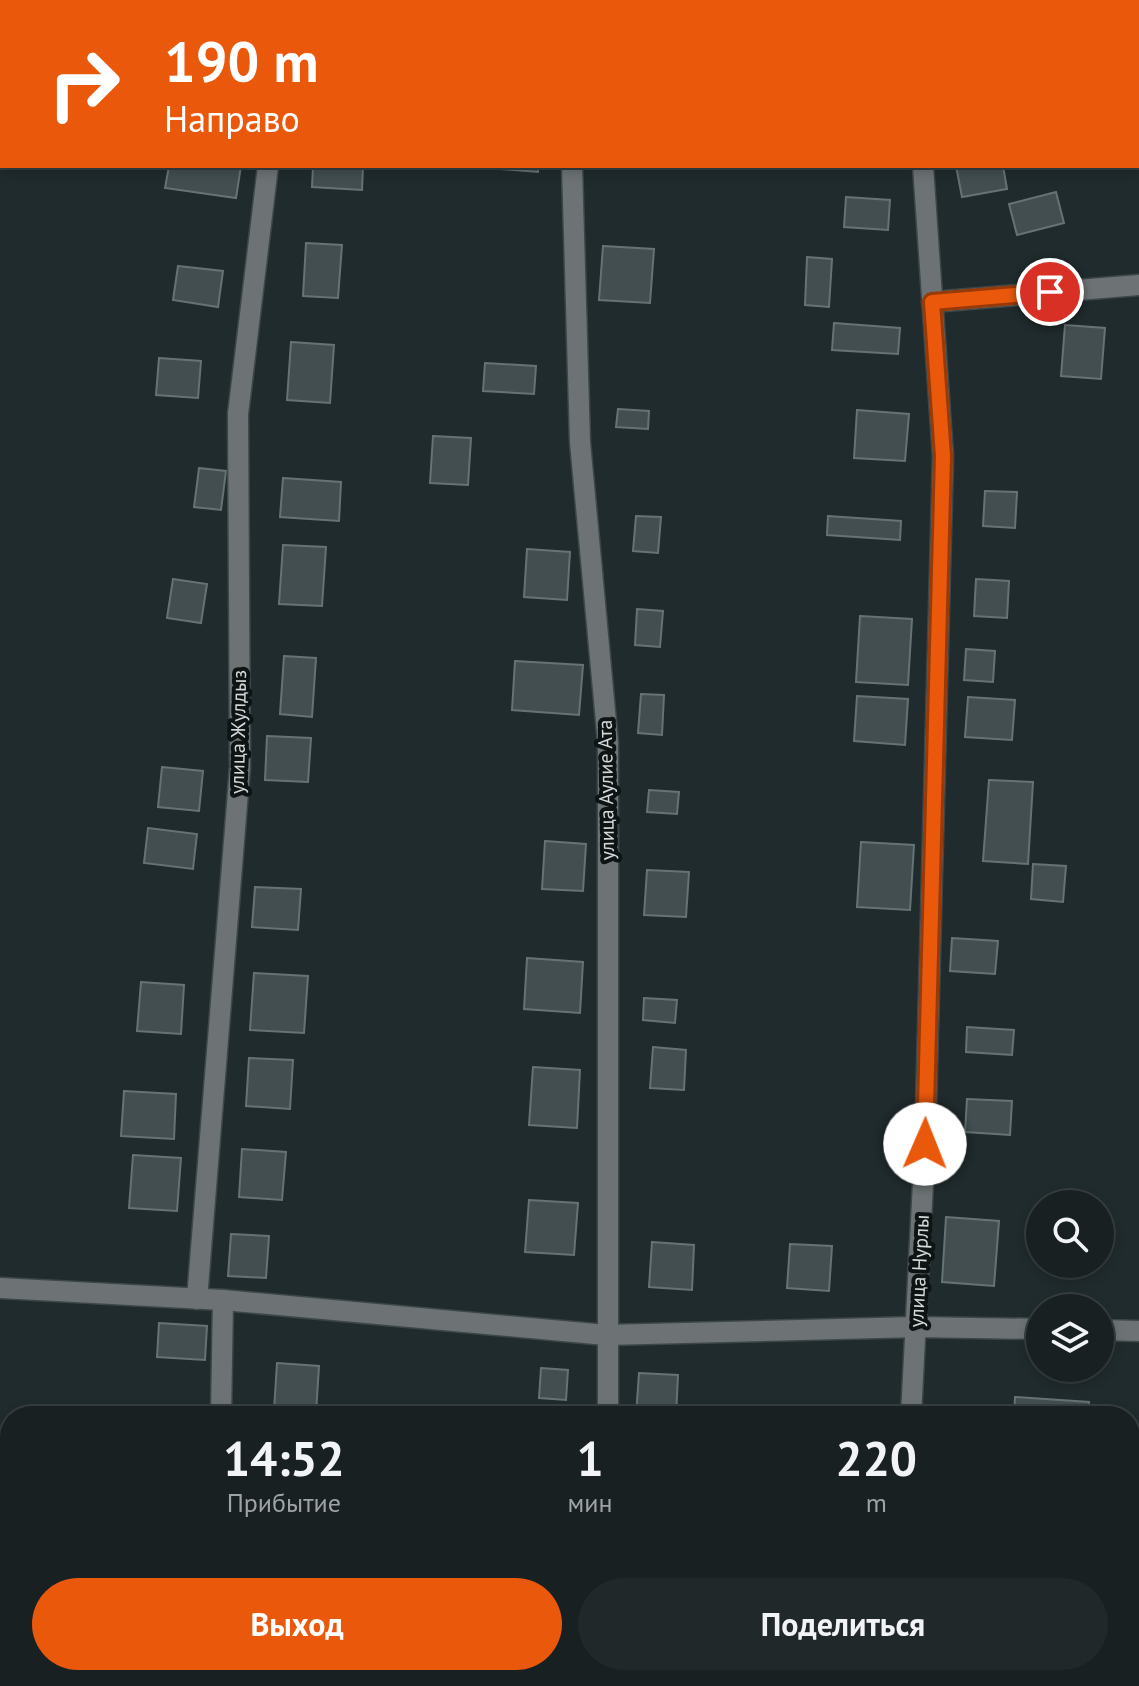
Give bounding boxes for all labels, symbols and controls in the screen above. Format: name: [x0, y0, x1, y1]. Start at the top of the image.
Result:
text: 190 m: [164, 25, 319, 97]
icon: right: [32, 32, 136, 136]
text: Направо: [164, 95, 300, 142]
pin: [1016, 258, 1084, 326]
icon: arrive: [1028, 270, 1072, 314]
street label: улица Жулдыз: [224, 670, 252, 794]
street label: улица Аулие Ата: [592, 719, 620, 861]
position arrow: [883, 1102, 967, 1186]
map controls: [1026, 1190, 1114, 1382]
button: search: [1026, 1190, 1114, 1278]
street label: улица Нурлы: [903, 1214, 935, 1328]
button: layers: [1026, 1294, 1114, 1382]
text: 14:52: [223, 1427, 345, 1489]
text: 1: [576, 1427, 604, 1489]
text: 220: [835, 1427, 917, 1489]
text: Прибытие: [227, 1486, 341, 1519]
text: мин: [568, 1486, 613, 1519]
text: m: [866, 1486, 887, 1519]
button: Выход: [32, 1578, 562, 1670]
button: Поделиться: [578, 1578, 1108, 1670]

